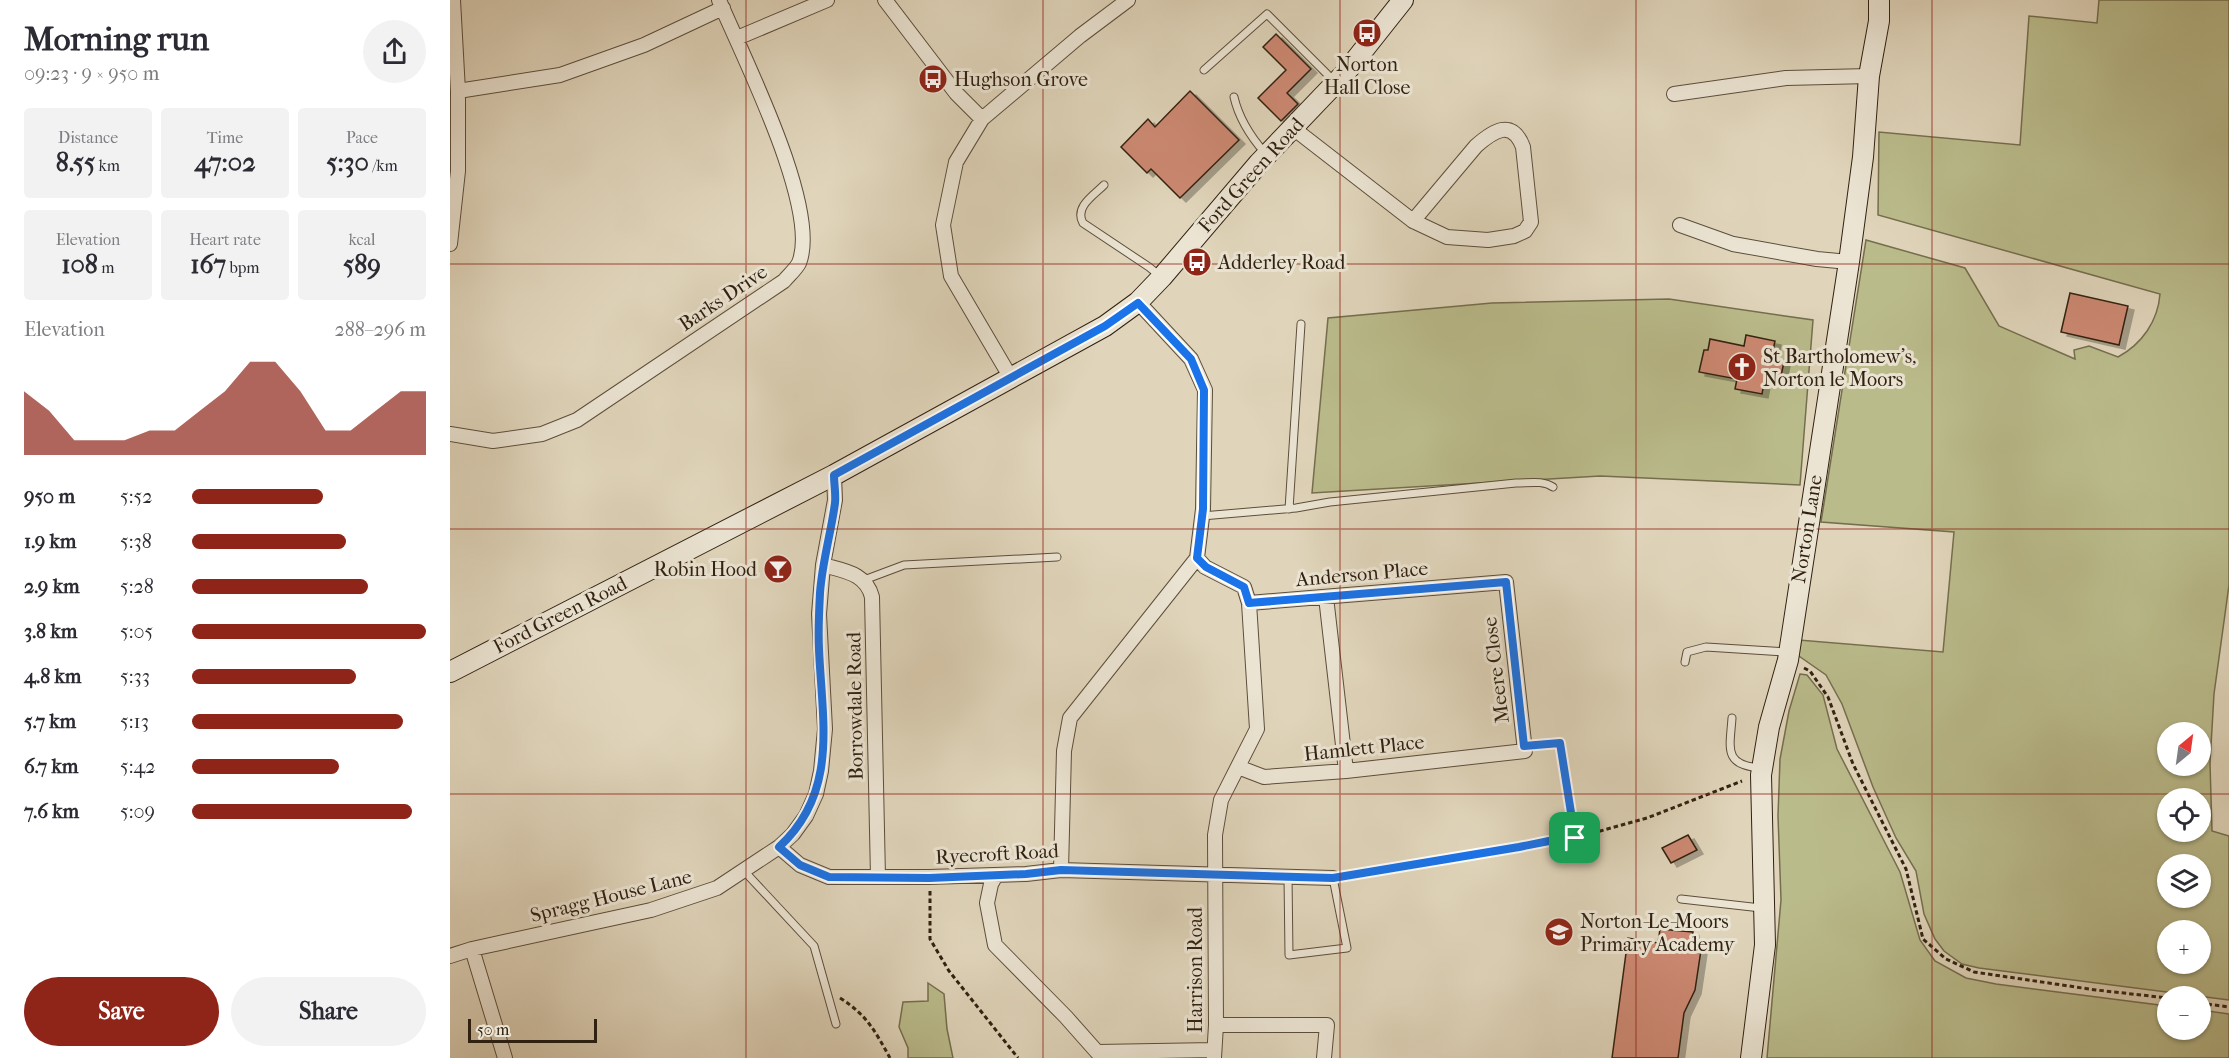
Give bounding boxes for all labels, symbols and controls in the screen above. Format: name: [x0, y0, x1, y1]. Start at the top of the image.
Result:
bus stop icon: Norton Hall Close: [1351, 17, 1383, 49]
text: Morning run: [24, 20, 209, 59]
button: share: [363, 20, 426, 83]
place label: Norton Hall Close: [1324, 53, 1410, 99]
text: 09:23 · 9 × 950 m: [24, 62, 159, 85]
bus stop icon: Hughson Grove: [917, 63, 949, 95]
place label: Hughson Grove: [954, 68, 1088, 91]
street label: Ford Green Road: [1193, 112, 1309, 237]
text: Distance: [58, 128, 118, 147]
text: Time: [207, 128, 243, 147]
text: Pace: [346, 128, 378, 147]
text: 8.55: [56, 147, 95, 178]
text: 47:02: [194, 147, 256, 178]
text: 5:30: [326, 147, 369, 178]
text: km: [95, 156, 120, 175]
text: /km: [369, 156, 398, 175]
text: Elevation: [56, 230, 120, 249]
text: Heart rate: [189, 230, 261, 249]
text: kcal: [349, 230, 375, 249]
bus stop icon: Adderley Road: [1181, 246, 1213, 278]
text: 108: [61, 249, 98, 280]
text: 167: [190, 249, 226, 280]
text: 589: [343, 249, 381, 280]
place label: Adderley Road: [1217, 251, 1347, 274]
text: m: [98, 258, 115, 277]
text: bpm: [226, 258, 260, 277]
street label: Barks Drive: [675, 260, 772, 336]
text: Elevation: [24, 318, 105, 341]
text: 288–296 m: [334, 318, 426, 341]
place label: St Bartholomew's, Norton le Moors: [1763, 345, 1916, 391]
church icon: St Bartholomew's, Norton le Moors: [1726, 351, 1758, 383]
street label: Norton Lane: [1787, 473, 1827, 585]
text: 950 m: [24, 485, 75, 508]
text: 5:52: [120, 485, 152, 508]
text: 1.9 km: [24, 530, 76, 553]
text: 5:38: [120, 530, 152, 553]
bar icon: Robin Hood: [762, 553, 794, 585]
street label: Anderson Place: [1294, 557, 1429, 591]
place label: Robin Hood: [654, 558, 758, 581]
street label: Ford Green Road: [489, 571, 632, 659]
text: 2.9 km: [24, 575, 80, 598]
text: 5:28: [120, 575, 154, 598]
street label: Meere Close: [1478, 616, 1514, 724]
text: 3.8 km: [24, 620, 77, 643]
text: 5:05: [120, 620, 153, 643]
street label: Borrowdale Road: [842, 631, 868, 780]
text: 4.8 km: [24, 665, 81, 688]
text: 5:33: [120, 665, 150, 688]
text: 5.7 km: [24, 710, 76, 733]
text: 5:13: [120, 710, 149, 733]
north arrow: [2157, 722, 2211, 776]
map controls: [2157, 722, 2211, 1040]
street label: Hamlett Place: [1303, 730, 1426, 766]
text: 6.7 km: [24, 755, 78, 778]
text: 5:42: [120, 755, 156, 778]
button: locate: [2157, 788, 2211, 842]
text: 7.6 km: [24, 800, 79, 823]
text: 5:09: [120, 800, 155, 823]
pin: [1549, 812, 1600, 863]
icon: arrive: [1558, 821, 1591, 854]
street label: Ryecroft Road: [935, 839, 1060, 869]
button: layers: [2157, 854, 2211, 908]
street label: Spragg House Lane: [528, 865, 694, 927]
street label: Harrison Road: [1184, 906, 1207, 1033]
place label: Norton-Le-Moors Primary Academy: [1580, 910, 1736, 956]
school or university icon: Norton-Le-Moors Primary Academy: [1543, 916, 1575, 948]
button: +: [2157, 920, 2211, 974]
button: Save: [24, 977, 219, 1046]
button: Share: [231, 977, 426, 1046]
button: −: [2157, 986, 2211, 1040]
scale bar: [468, 1016, 597, 1044]
text: 50 m: [477, 1020, 509, 1039]

